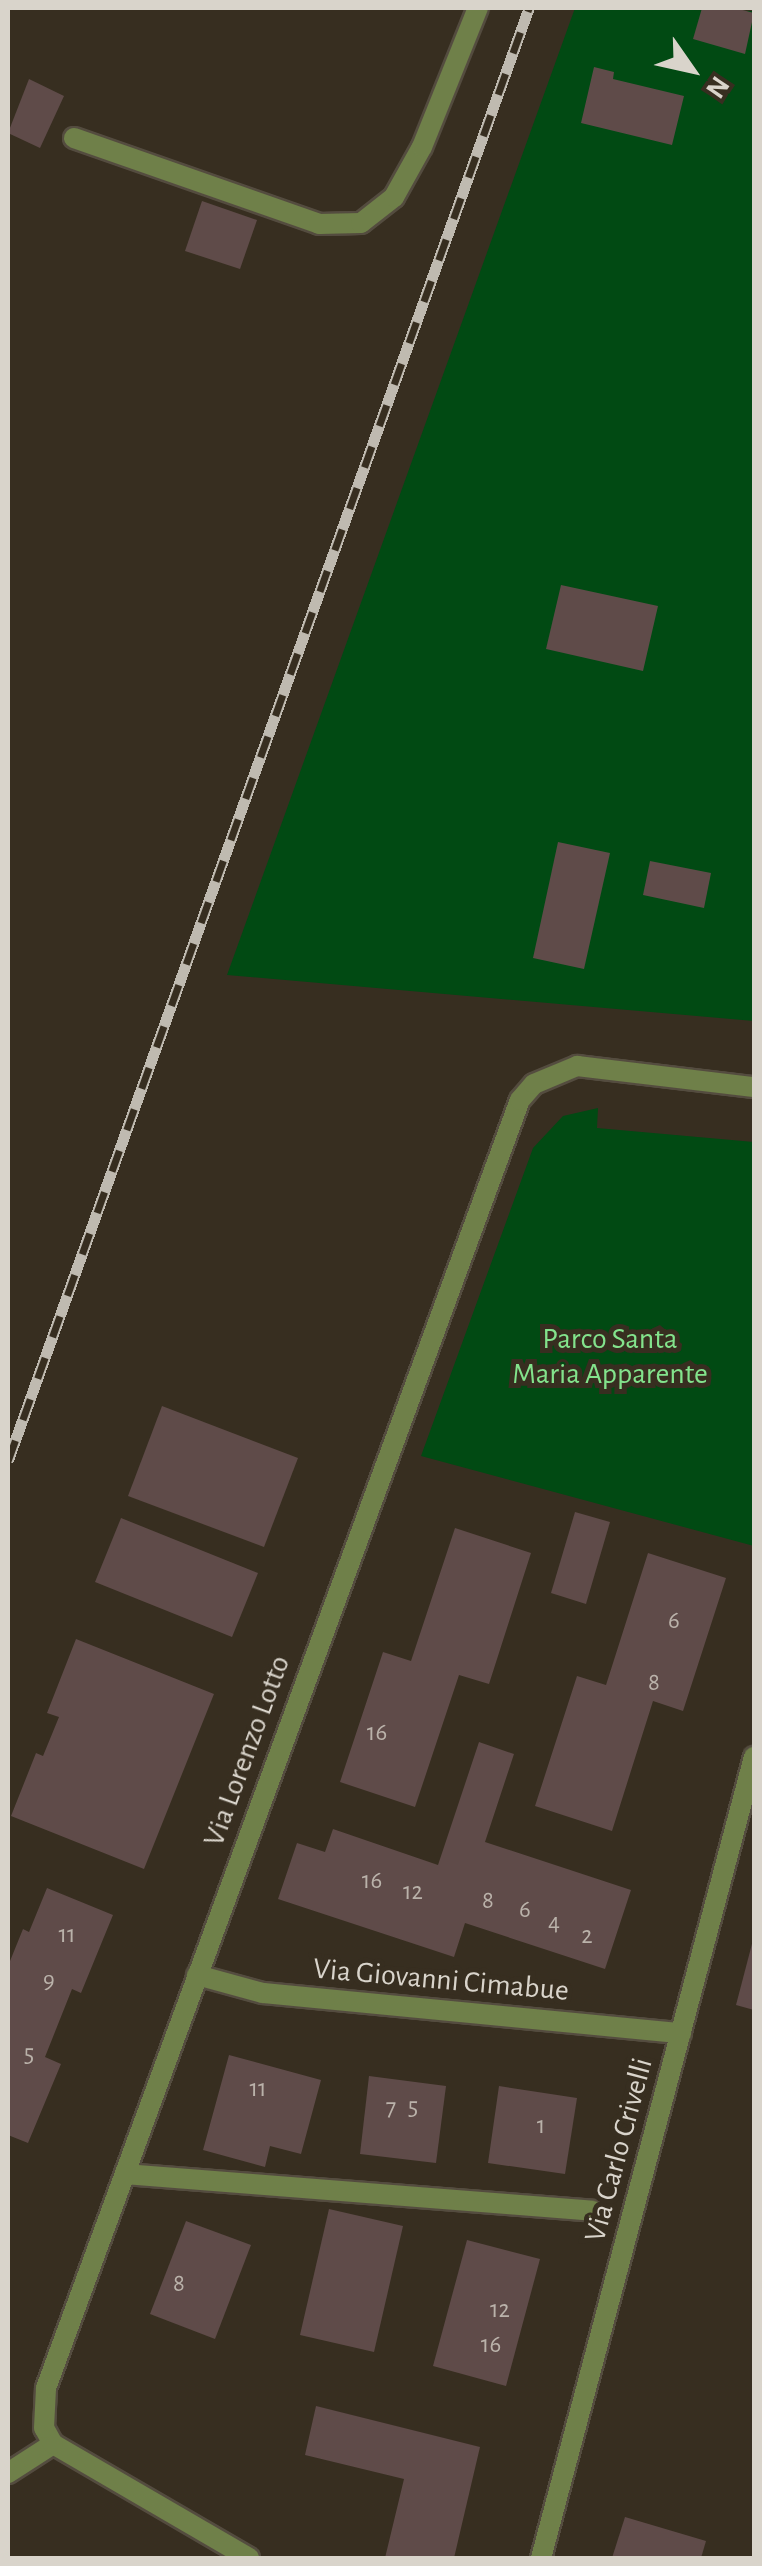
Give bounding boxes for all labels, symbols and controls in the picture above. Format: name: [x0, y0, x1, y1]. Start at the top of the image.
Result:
north arrow: [642, 20, 742, 120]
text: N: [700, 71, 734, 103]
park label: Parco Santa Maria Apparente: [512, 1321, 708, 1392]
house number: 6: [668, 1606, 680, 1636]
street label: Via Lorenzo Lotto: [196, 1651, 298, 1851]
house number: 8: [648, 1668, 660, 1698]
house number: 16: [367, 1718, 387, 1748]
house number: 16: [362, 1866, 382, 1896]
house number: 12: [403, 1877, 423, 1907]
house number: 8: [482, 1886, 494, 1916]
house number: 6: [519, 1895, 531, 1925]
house number: 4: [548, 1908, 560, 1938]
house number: 11: [58, 1920, 76, 1950]
house number: 2: [581, 1921, 593, 1951]
street label: Via Giovanni Cimabue: [312, 1951, 570, 2009]
house number: 9: [43, 1966, 55, 1996]
house number: 5: [24, 2039, 34, 2069]
street label: Via Carlo Crivelli: [577, 2054, 661, 2246]
house number: 11: [249, 2074, 267, 2104]
house number: 5: [408, 2092, 418, 2122]
house number: 7: [386, 2093, 396, 2123]
house number: 1: [537, 2111, 545, 2141]
house number: 8: [173, 2269, 185, 2299]
house number: 12: [490, 2295, 510, 2325]
house number: 16: [481, 2330, 501, 2360]

